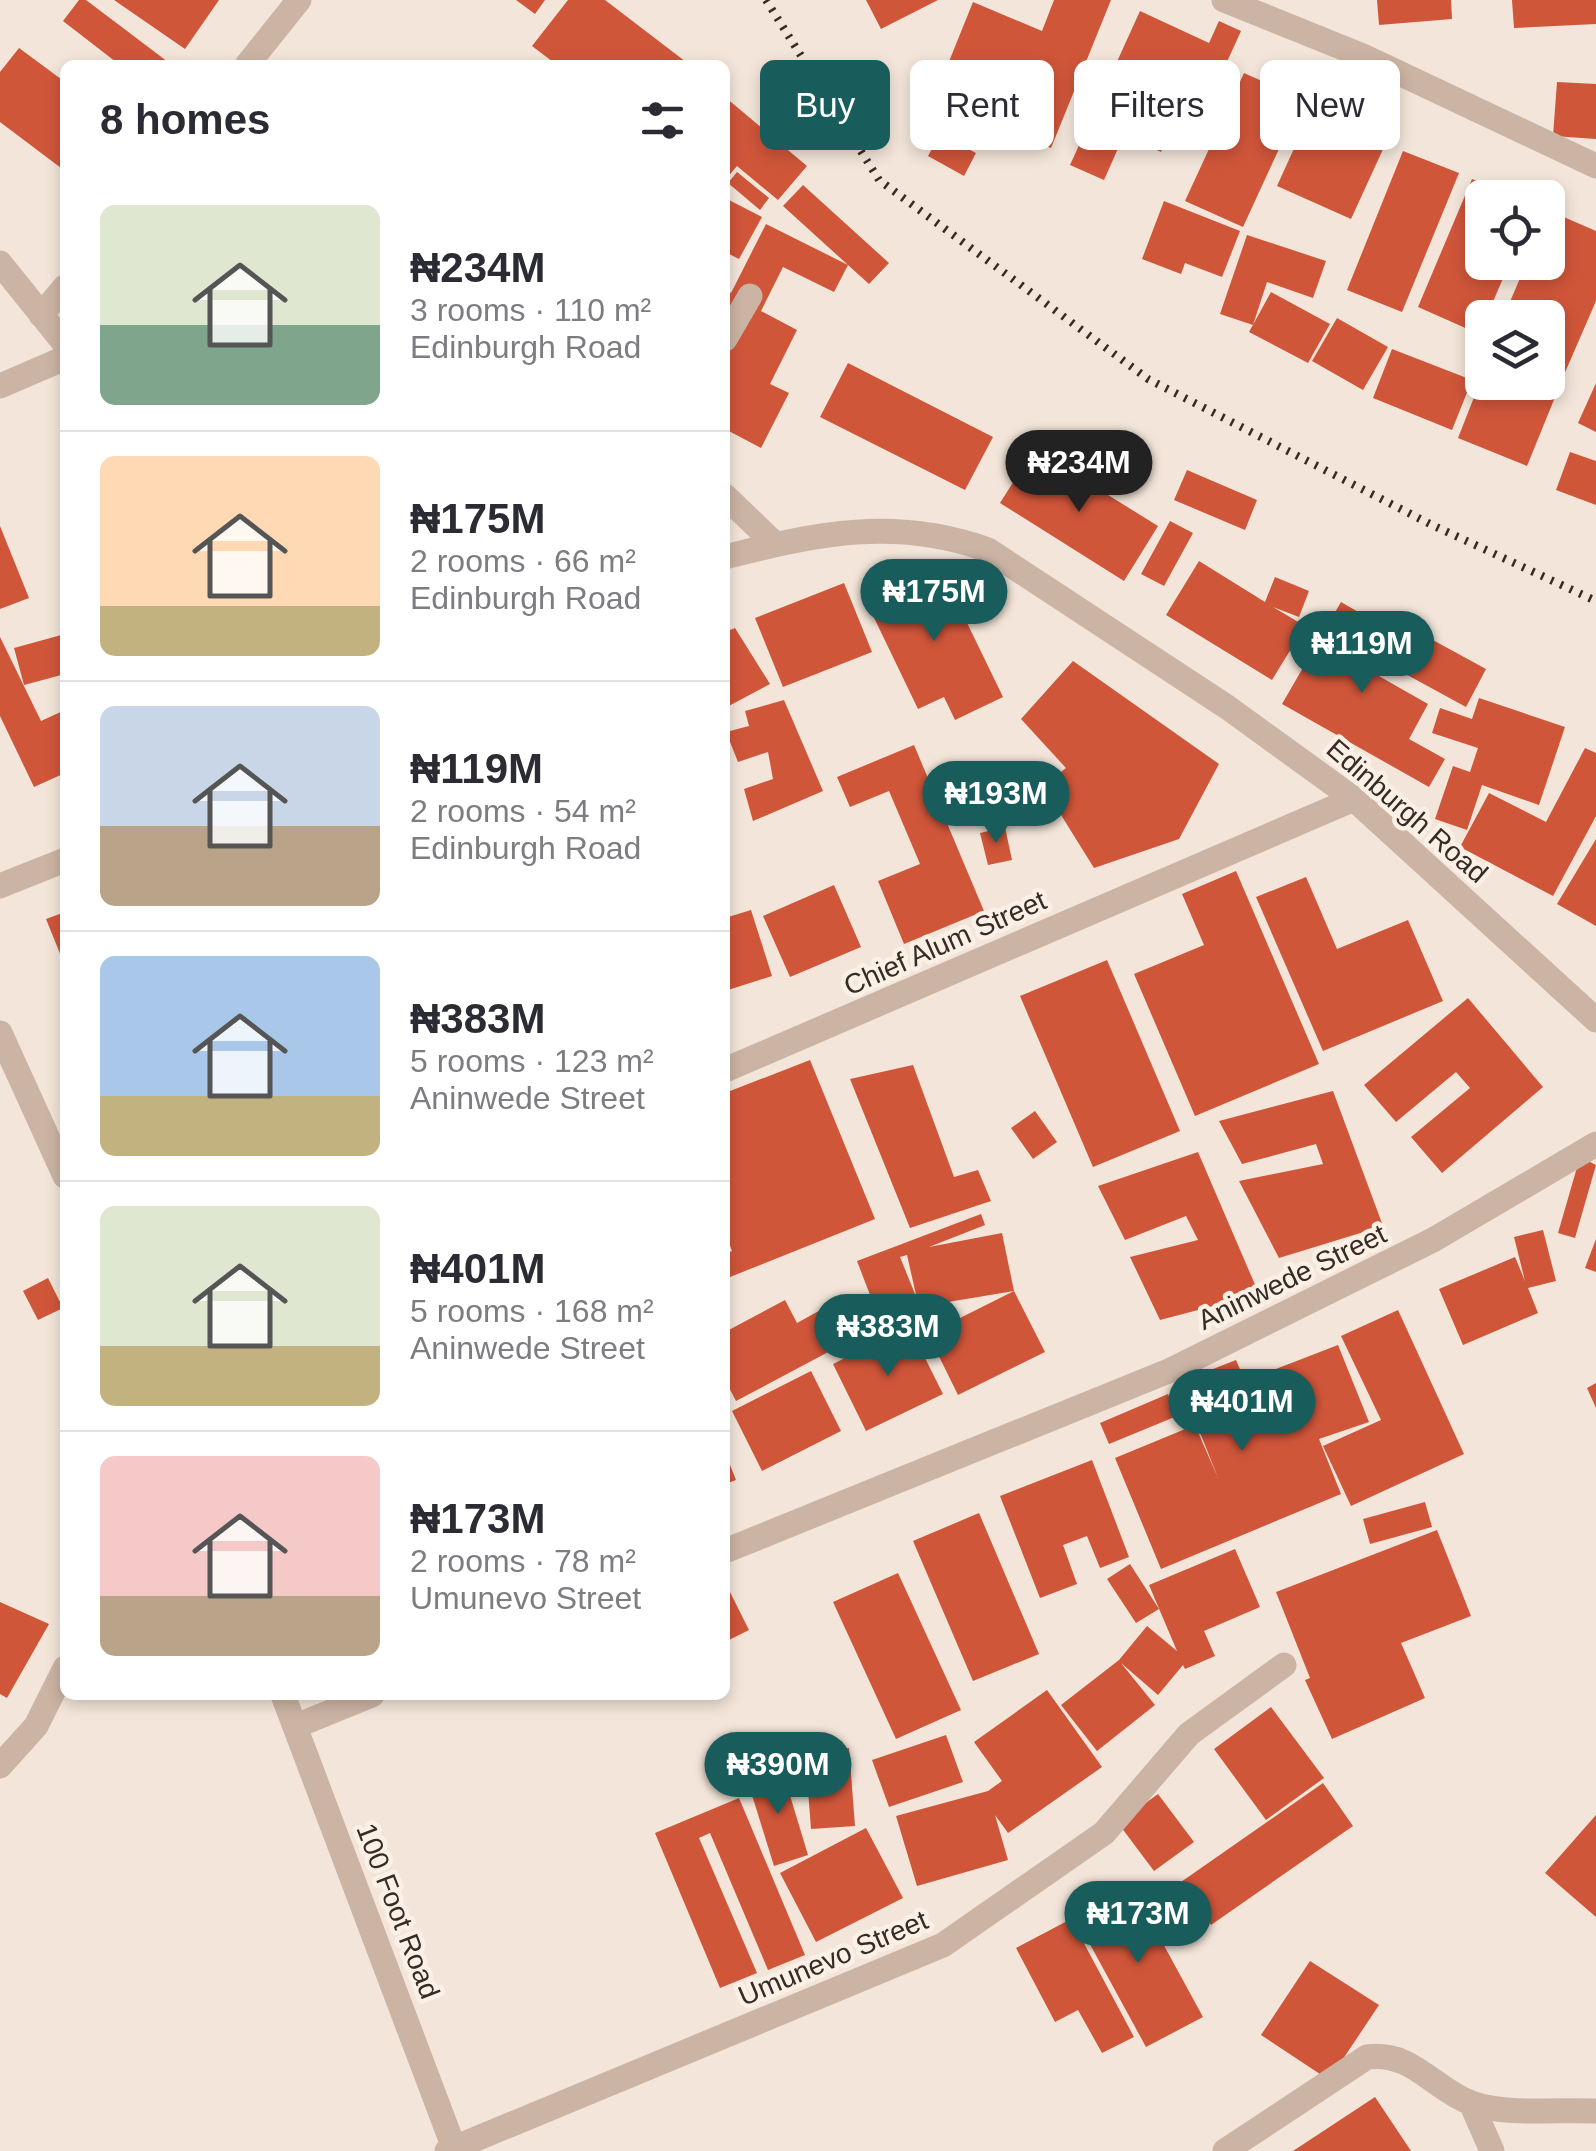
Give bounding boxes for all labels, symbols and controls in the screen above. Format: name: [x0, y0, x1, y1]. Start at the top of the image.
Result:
chip: Buy: [760, 60, 890, 150]
chip: Rent: [910, 60, 1054, 150]
chip: Filters: [1074, 60, 1240, 150]
chip: New: [1260, 60, 1400, 150]
icon: filters: [635, 93, 690, 148]
text: 8 homes: [100, 96, 270, 143]
map controls: [1465, 180, 1565, 400]
button: locate: [1465, 180, 1565, 280]
text: ₦234M: [410, 244, 545, 291]
icon: home: [180, 245, 300, 365]
text: 3 rooms · 110 m²: [410, 292, 651, 328]
button: layers: [1465, 300, 1565, 400]
text: Edinburgh Road: [410, 329, 641, 365]
pin: ₦234M: [1009, 430, 1149, 515]
text: ₦234M: [1027, 444, 1131, 480]
text: ₦175M: [410, 495, 545, 542]
icon: home: [180, 496, 300, 616]
text: 2 rooms · 66 m²: [410, 543, 636, 579]
pin: ₦175M: [864, 559, 1004, 644]
text: ₦175M: [882, 573, 986, 609]
text: Edinburgh Road: [410, 580, 641, 616]
pin: ₦119M: [1292, 611, 1432, 696]
text: ₦119M: [1311, 625, 1413, 661]
street label: Edinburgh Road: [1320, 733, 1494, 889]
text: ₦119M: [410, 745, 543, 792]
icon: home: [180, 746, 300, 866]
pin: ₦193M: [926, 761, 1066, 846]
text: ₦193M: [944, 775, 1048, 811]
text: 2 rooms · 54 m²: [410, 793, 636, 829]
text: Edinburgh Road: [410, 830, 641, 866]
street label: Chief Alum Street: [839, 884, 1051, 1001]
text: ₦383M: [410, 995, 545, 1042]
icon: home: [180, 996, 300, 1116]
text: 5 rooms · 123 m²: [410, 1043, 654, 1079]
text: Aninwede Street: [410, 1080, 645, 1116]
street label: Aninwede Street: [1193, 1218, 1391, 1336]
text: ₦401M: [410, 1245, 545, 1292]
icon: home: [180, 1246, 300, 1366]
text: 5 rooms · 168 m²: [410, 1293, 654, 1329]
pin: ₦383M: [818, 1294, 958, 1379]
text: ₦383M: [836, 1308, 940, 1344]
text: Aninwede Street: [410, 1330, 645, 1366]
pin: ₦401M: [1172, 1369, 1312, 1454]
text: ₦401M: [1190, 1383, 1294, 1419]
text: ₦173M: [410, 1495, 545, 1542]
icon: home: [180, 1496, 300, 1616]
text: 2 rooms · 78 m²: [410, 1543, 636, 1579]
text: Umunevo Street: [410, 1580, 641, 1616]
pin: ₦390M: [708, 1732, 848, 1817]
text: ₦390M: [726, 1746, 830, 1782]
street label: 100 Foot Road: [350, 1819, 446, 2003]
pin: ₦173M: [1068, 1881, 1208, 1966]
text: ₦173M: [1086, 1895, 1190, 1931]
street label: Umunevo Street: [734, 1904, 932, 2012]

